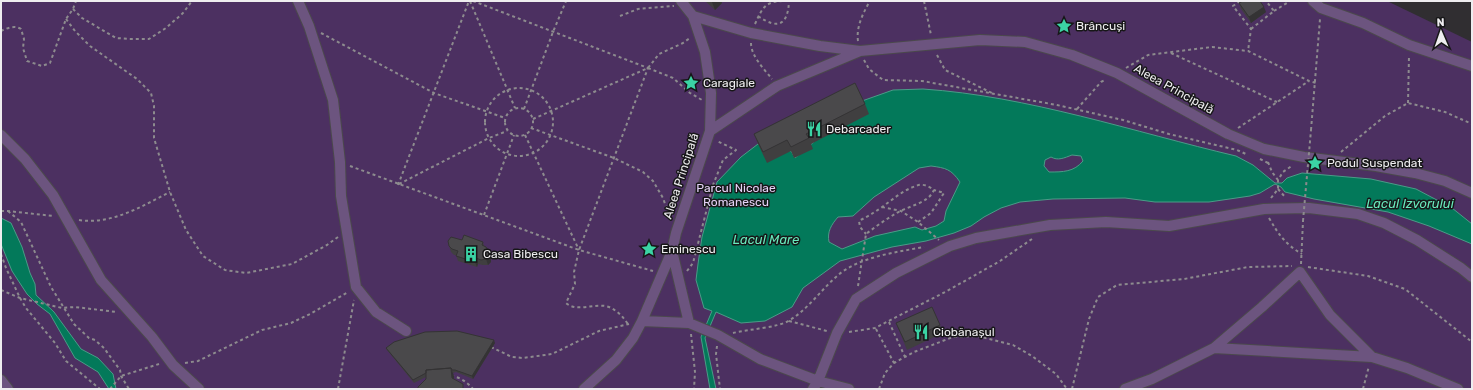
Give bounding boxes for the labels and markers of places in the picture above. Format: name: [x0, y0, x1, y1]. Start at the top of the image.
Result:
place icon: Brâncuși: [1055, 17, 1073, 35]
place label: Brâncuși: [1076, 19, 1125, 33]
place icon: Caragiale: [682, 74, 700, 92]
place label: Caragiale: [703, 76, 755, 90]
restaurant icon: Debarcader: [805, 120, 823, 138]
place label: Debarcader: [826, 122, 891, 136]
place icon: Podul Suspendat: [1306, 154, 1324, 172]
place label: Podul Suspendat: [1327, 156, 1422, 170]
place icon: Eminescu: [640, 240, 658, 258]
place label: Eminescu: [661, 242, 716, 256]
building icon: Casa Bibescu: [462, 245, 480, 263]
place label: Casa Bibescu: [483, 247, 558, 261]
restaurant icon: Ciobănașul: [912, 323, 930, 341]
place label: Ciobănașul: [933, 325, 995, 339]

